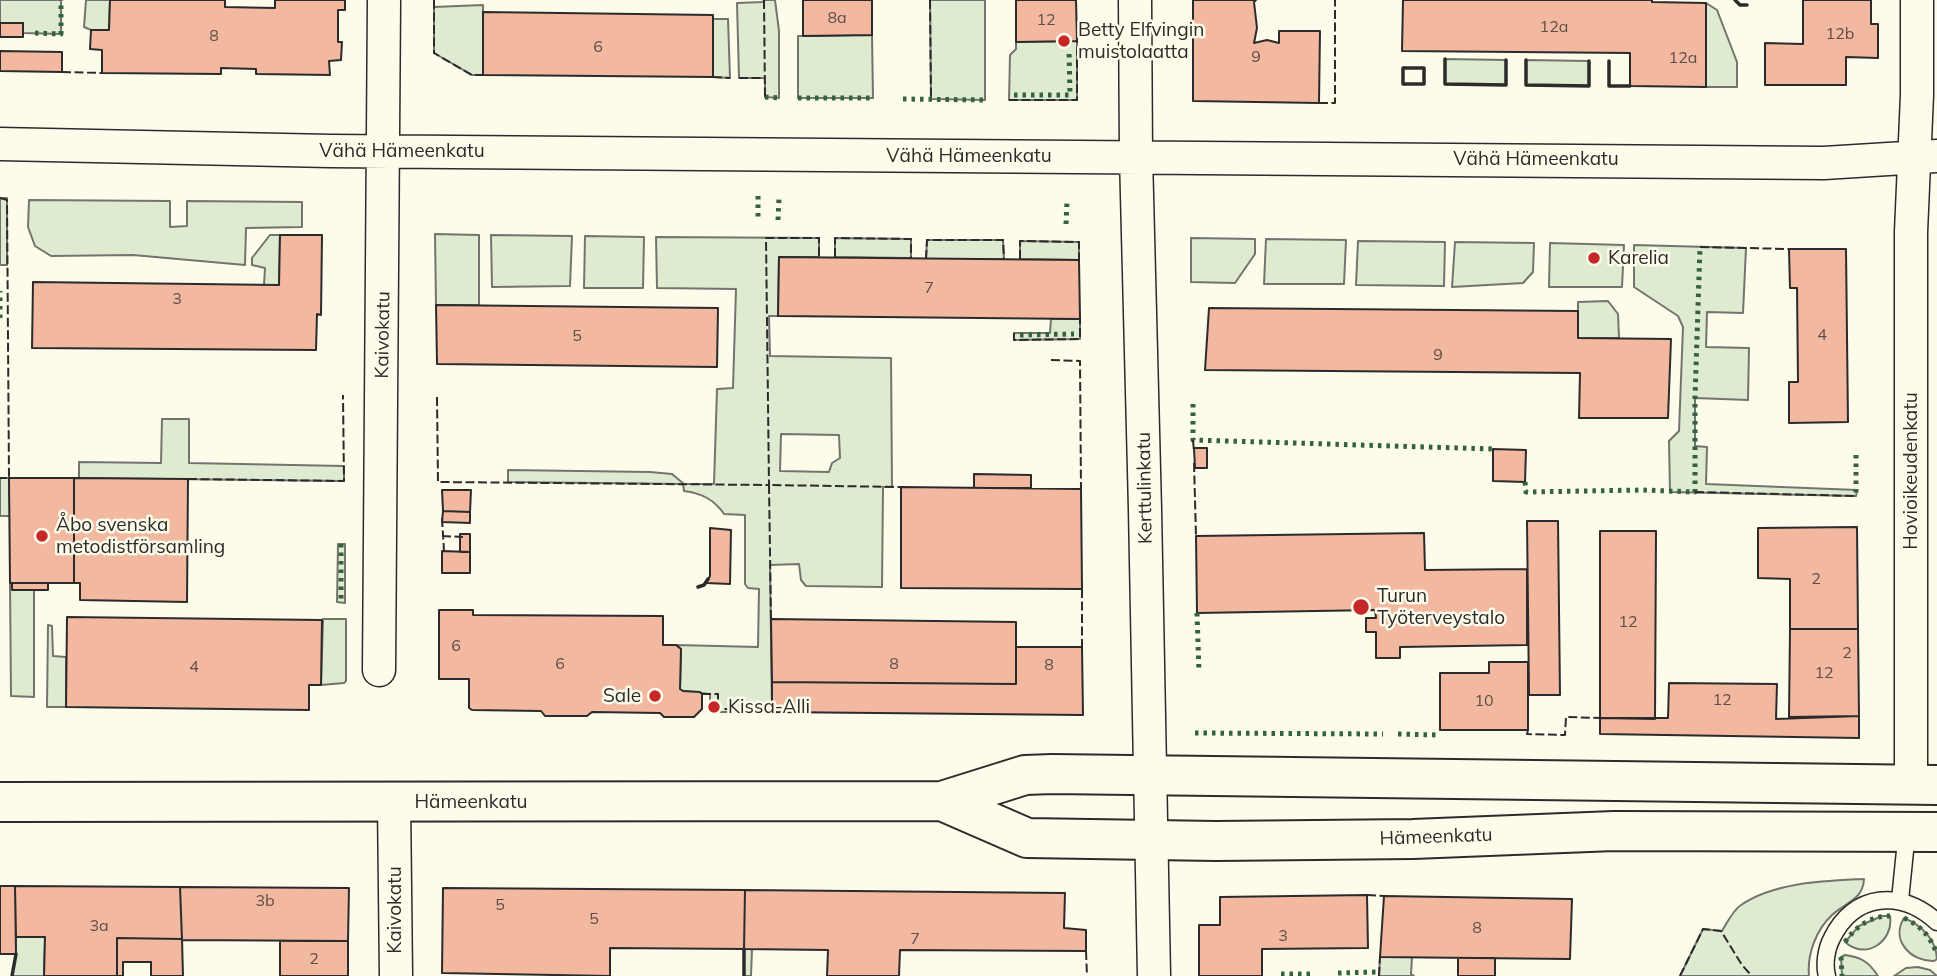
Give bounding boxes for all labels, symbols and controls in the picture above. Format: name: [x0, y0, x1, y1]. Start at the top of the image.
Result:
house number: 8a: [827, 8, 847, 28]
house number: 12: [1036, 10, 1056, 30]
house number: 12a: [1540, 17, 1568, 37]
place label: Betty Elfvingin muistolaatta: [1078, 19, 1204, 63]
house number: 12b: [1826, 24, 1854, 44]
house number: 8: [209, 26, 219, 46]
marker: Betty Elfvingin muistolaatta: [1056, 33, 1072, 49]
house number: 6: [593, 37, 603, 57]
house number: 9: [1251, 47, 1261, 67]
house number: 12a: [1669, 48, 1697, 68]
street label: Vähä Hämeenkatu: [319, 140, 485, 162]
street label: Vähä Hämeenkatu: [886, 145, 1052, 167]
street label: Vähä Hämeenkatu: [1453, 148, 1619, 170]
place label: Karelia: [1608, 247, 1669, 269]
marker: Karelia: [1586, 250, 1602, 266]
house number: 7: [924, 278, 934, 298]
house number: 3: [172, 289, 182, 309]
street label: Kaivokatu: [371, 291, 395, 379]
house number: 4: [1817, 325, 1827, 345]
house number: 5: [572, 326, 582, 346]
house number: 9: [1433, 345, 1443, 365]
street label: Hovioikeudenkatu: [1900, 392, 1922, 550]
street label: Kerttulinkatu: [1133, 432, 1157, 544]
place label: Åbo svenska metodistförsamling: [56, 514, 225, 558]
marker: Åbo svenska metodistförsamling: [34, 528, 50, 544]
house number: 2: [1811, 569, 1821, 589]
place label: Turun Työterveystalo: [1377, 585, 1505, 629]
marker: Turun Työterveystalo: [1351, 597, 1371, 617]
house number: 12: [1618, 612, 1638, 632]
house number: 6: [451, 636, 461, 656]
house number: 2: [1842, 643, 1852, 663]
house number: 6: [555, 654, 565, 674]
house number: 8: [889, 654, 899, 674]
house number: 8: [1044, 655, 1054, 675]
house number: 4: [189, 657, 199, 677]
house number: 12: [1814, 663, 1834, 683]
place label: Sale: [603, 685, 641, 707]
marker: Sale: [647, 688, 663, 704]
house number: 12: [1712, 690, 1732, 710]
house number: 10: [1474, 691, 1494, 711]
place label: Kissa-Alli: [728, 696, 810, 718]
marker: Kissa-Alli: [706, 699, 722, 715]
street label: Hämeenkatu: [414, 791, 528, 813]
street label: Hämeenkatu: [1379, 824, 1493, 850]
street label: Kaivokatu: [384, 866, 406, 954]
house number: 3b: [255, 891, 275, 911]
house number: 5: [495, 895, 505, 915]
house number: 5: [589, 909, 599, 929]
house number: 3a: [89, 916, 109, 936]
house number: 8: [1472, 918, 1482, 938]
house number: 3: [1278, 926, 1288, 946]
house number: 7: [910, 929, 920, 949]
house number: 2: [309, 949, 319, 969]

